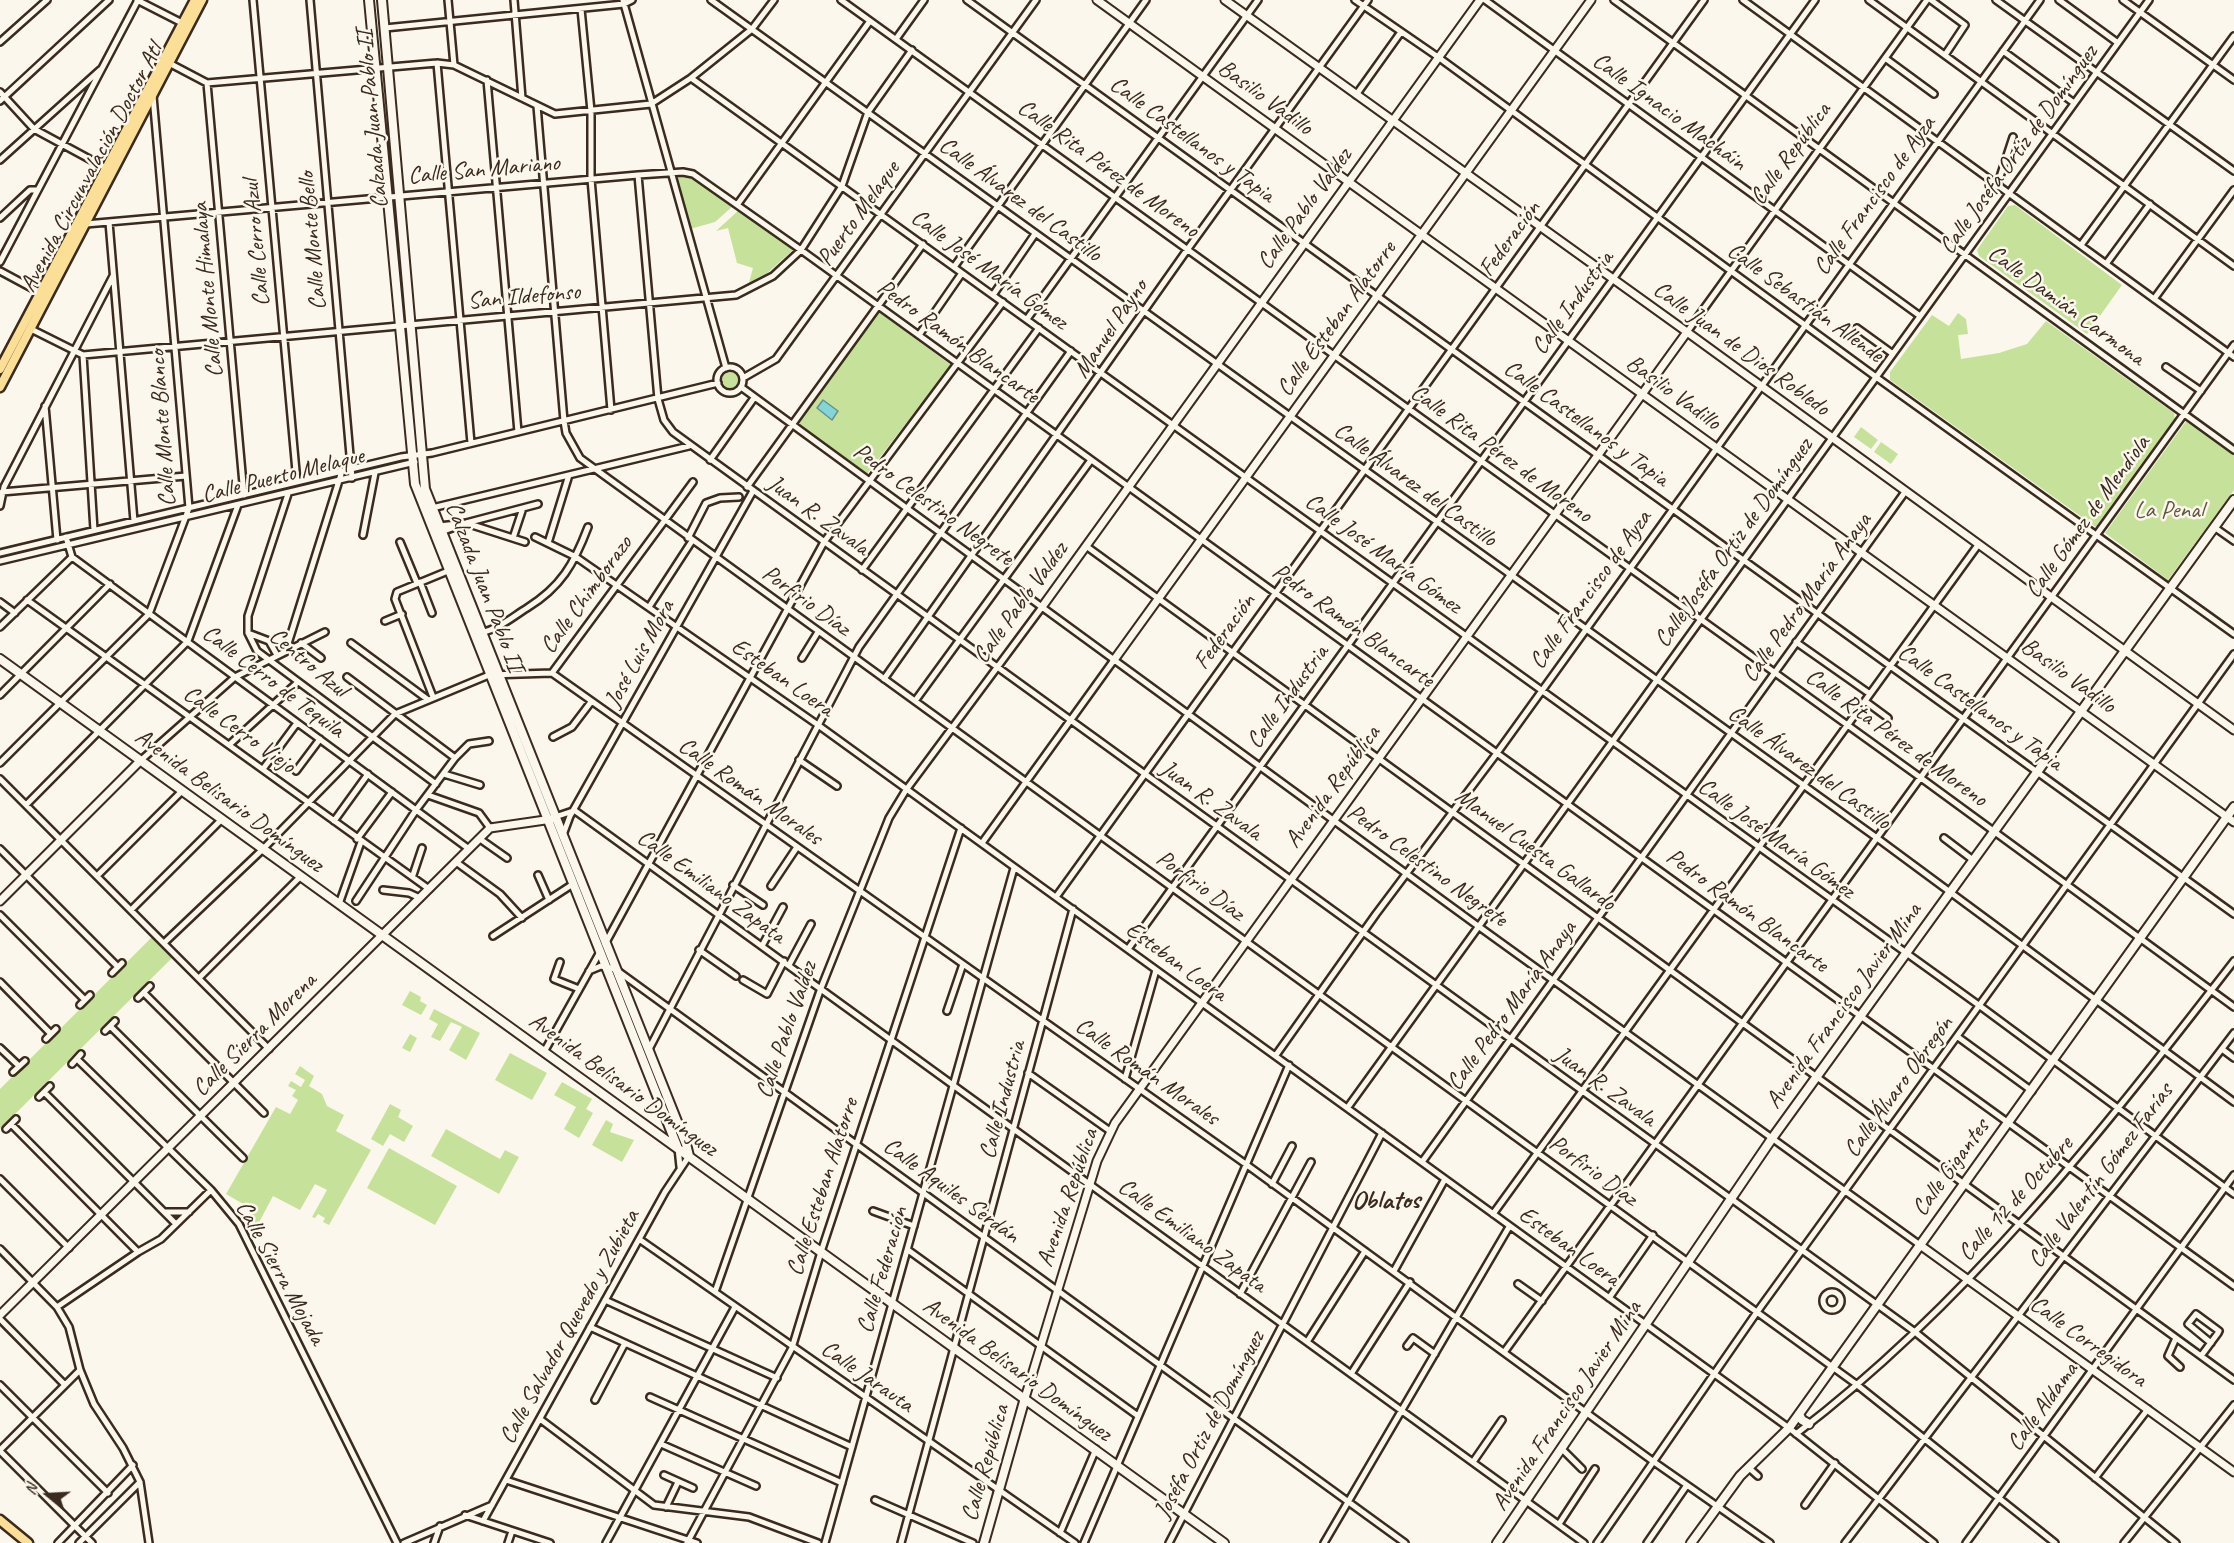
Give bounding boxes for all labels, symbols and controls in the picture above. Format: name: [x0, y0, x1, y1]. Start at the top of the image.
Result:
street label: Calzada Juan Pablo II: [351, 28, 395, 210]
street label: Avenida Circunvalación Doctor Atl: [14, 39, 170, 297]
street label: Calle Joséfa Ortiz de Domínguez: [1933, 40, 2105, 260]
street label: Calle Ignacio Macháin: [1586, 46, 1752, 178]
street label: Basilio Vadillo: [1212, 54, 1318, 142]
street label: Calle Castellanos y Tapia: [1104, 70, 1280, 210]
street label: Calle Rita Pérez de Moreno: [1012, 93, 1204, 245]
street label: Calle República: [1744, 97, 1838, 211]
street label: Calle Francisco de Ayza: [1808, 111, 1942, 281]
street label: Calle Álvarez del Castillo: [933, 131, 1107, 269]
street label: Calle Pablo Valdez: [1251, 143, 1359, 275]
street label: Calle San Mariano: [407, 149, 561, 191]
street label: Puerto Melaque: [811, 156, 907, 272]
street label: Calle Monte Bello: [293, 171, 333, 311]
street label: Calle Cerro Azul: [237, 178, 277, 308]
street label: Federación: [1473, 195, 1547, 283]
street label: Calle Monte Himalaya: [186, 201, 230, 379]
street label: Calle José María Gómez: [905, 203, 1073, 337]
street label: Calle Esteban Alatorre: [1271, 236, 1403, 402]
street label: Calle Sebastián Allende: [1721, 237, 1889, 369]
street label: Calle Damián Carmona: [1982, 239, 2150, 373]
street label: Calle Industria: [1526, 246, 1620, 360]
street label: Pedro Ramón Blancarte: [871, 273, 1045, 411]
street label: Manuel Payno: [1068, 274, 1154, 384]
street label: Calle Juan de Dios Robledo: [1647, 275, 1835, 423]
street label: San Ildefonso: [467, 278, 581, 316]
street label: Calle Monte Blanco: [143, 349, 183, 507]
street label: Basilio Vadillo: [1620, 349, 1726, 437]
street label: Calle Castellanos y Tapia: [1498, 354, 1674, 494]
street label: Calle Rita Pérez de Moreno: [1405, 378, 1597, 530]
street label: Calle Álvarez del Castillo: [1328, 416, 1502, 554]
street label: Calle Gómez de Mendiola: [2019, 430, 2157, 604]
street label: Calle Joséfa Ortiz de Domínguez: [1648, 433, 1820, 653]
street label: Pedro Celestino Negrete: [847, 437, 1019, 573]
street label: Calle Puerto Melaque: [199, 442, 367, 510]
street label: Juan R. Zavala: [761, 469, 875, 563]
street label: Calle José María Gómez: [1299, 487, 1467, 621]
park label: La Penal: [2134, 497, 2204, 525]
street label: Calzada Juan Pablo II: [438, 498, 530, 676]
street label: Calle Francisco de Ayza: [1524, 505, 1658, 675]
street label: Calle Pedro María Anaya: [1736, 508, 1878, 688]
street label: Calle Chimborazo: [535, 530, 639, 660]
street label: Calle Pablo Valdez: [967, 537, 1075, 669]
street label: Pedro Ramón Blancarte: [1266, 557, 1440, 695]
street label: Porfirio Díaz: [756, 559, 856, 643]
street label: Federación: [1188, 588, 1262, 676]
street label: José Luis Mora: [599, 595, 681, 713]
street label: Calle Cerro de Tequila: [196, 619, 350, 745]
street label: Centro Azul: [263, 622, 353, 704]
street label: Esteban Loera: [725, 632, 839, 724]
street label: Basilio Vadillo: [2015, 632, 2121, 720]
street label: Calle Castellanos y Tapia: [1892, 638, 2068, 778]
street label: Calle Industria: [1241, 640, 1335, 754]
street label: Calle Rita Pérez de Moreno: [1800, 662, 1992, 814]
street label: Calle Cerro Viejo: [177, 680, 301, 780]
street label: Calle Álvarez del Castillo: [1722, 699, 1896, 837]
street label: Avenida República: [1279, 720, 1387, 854]
street label: Avenida Belisario Domínguez: [129, 723, 329, 879]
street label: Calle Román Morales: [672, 732, 828, 852]
street label: Juan R. Zavala: [1154, 754, 1268, 848]
street label: Calle José María Gómez: [1692, 772, 1860, 906]
street label: Manuel Cuesta Gallardo: [1449, 782, 1621, 918]
street label: Pedro Celestino Negrete: [1341, 798, 1513, 934]
street label: Calle Emiliano Zapata: [631, 823, 791, 951]
street label: Pedro Ramón Blancarte: [1660, 842, 1834, 980]
street label: Porfirio Díaz: [1150, 844, 1250, 928]
street label: Avenida Francisco Javier Mina: [1760, 898, 1928, 1114]
street label: Esteban Loera: [1120, 916, 1232, 1008]
street label: Calle Pedro María Anaya: [1441, 916, 1583, 1096]
street label: Calle Pablo Valdez: [750, 958, 824, 1102]
street label: Calle Sierra Morena: [187, 967, 323, 1103]
street label: Avenida Belisario Domínguez: [523, 1007, 723, 1163]
street label: Calle Álvaro Obregón: [1838, 1011, 1960, 1163]
street label: Calle Román Morales: [1069, 1012, 1225, 1132]
street label: Calle Industria: [973, 1038, 1033, 1162]
street label: Juan R. Zavala: [1548, 1040, 1662, 1134]
street label: Calle Valentín Gómez Farías: [2022, 1078, 2180, 1274]
street label: Calle Esteban Alatorre: [781, 1095, 865, 1279]
street label: Calle Gigantes: [1906, 1114, 1996, 1222]
street label: Avenida República: [1031, 1125, 1105, 1271]
street label: Porfirio Díaz: [1543, 1129, 1643, 1213]
street label: Calle 12 de Octubre: [1952, 1131, 2080, 1267]
street label: Calle Aquiles Serdán: [877, 1132, 1025, 1250]
street label: Calle Emiliano Zapata: [1112, 1172, 1272, 1300]
district label: Oblatos: [1352, 1185, 1420, 1217]
street label: Calle Sierra Mojada: [229, 1196, 331, 1350]
street label: Esteban Loera: [1513, 1201, 1625, 1293]
street label: Calle Federación: [851, 1203, 915, 1337]
street label: Calle Salvador Quevedo y Zubieta: [494, 1205, 646, 1449]
street label: Calle Corregidora: [2024, 1290, 2152, 1394]
street label: Avenida Belisario Domínguez: [917, 1292, 1117, 1448]
street label: Avenida Francisco Javier Mina: [1486, 1296, 1648, 1516]
street label: Joséfa Ortiz de Domínguez: [1148, 1326, 1272, 1524]
street label: Calle Jarauta: [815, 1335, 919, 1419]
street label: Calle Aldama: [2001, 1357, 2085, 1457]
street label: Calle República: [956, 1402, 1016, 1524]
north arrow: [18, 1465, 78, 1525]
text: N: [20, 1482, 42, 1497]

